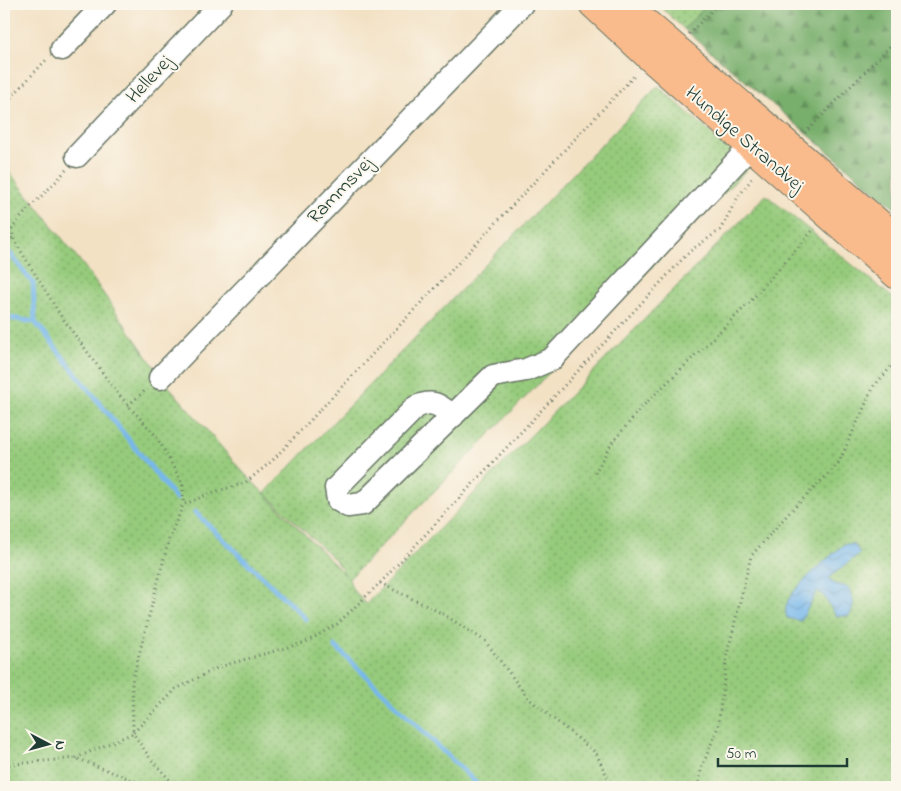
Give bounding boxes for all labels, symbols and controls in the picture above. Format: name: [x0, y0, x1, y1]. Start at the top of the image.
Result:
street label: Hellevej: [120, 48, 181, 111]
street label: Hundige Strandvej: [677, 80, 811, 201]
street label: Rammsvej: [301, 150, 381, 231]
north arrow: [22, 718, 72, 768]
scale bar: [718, 736, 847, 768]
text: N: [49, 739, 70, 751]
text: 50 m: [726, 743, 757, 765]

